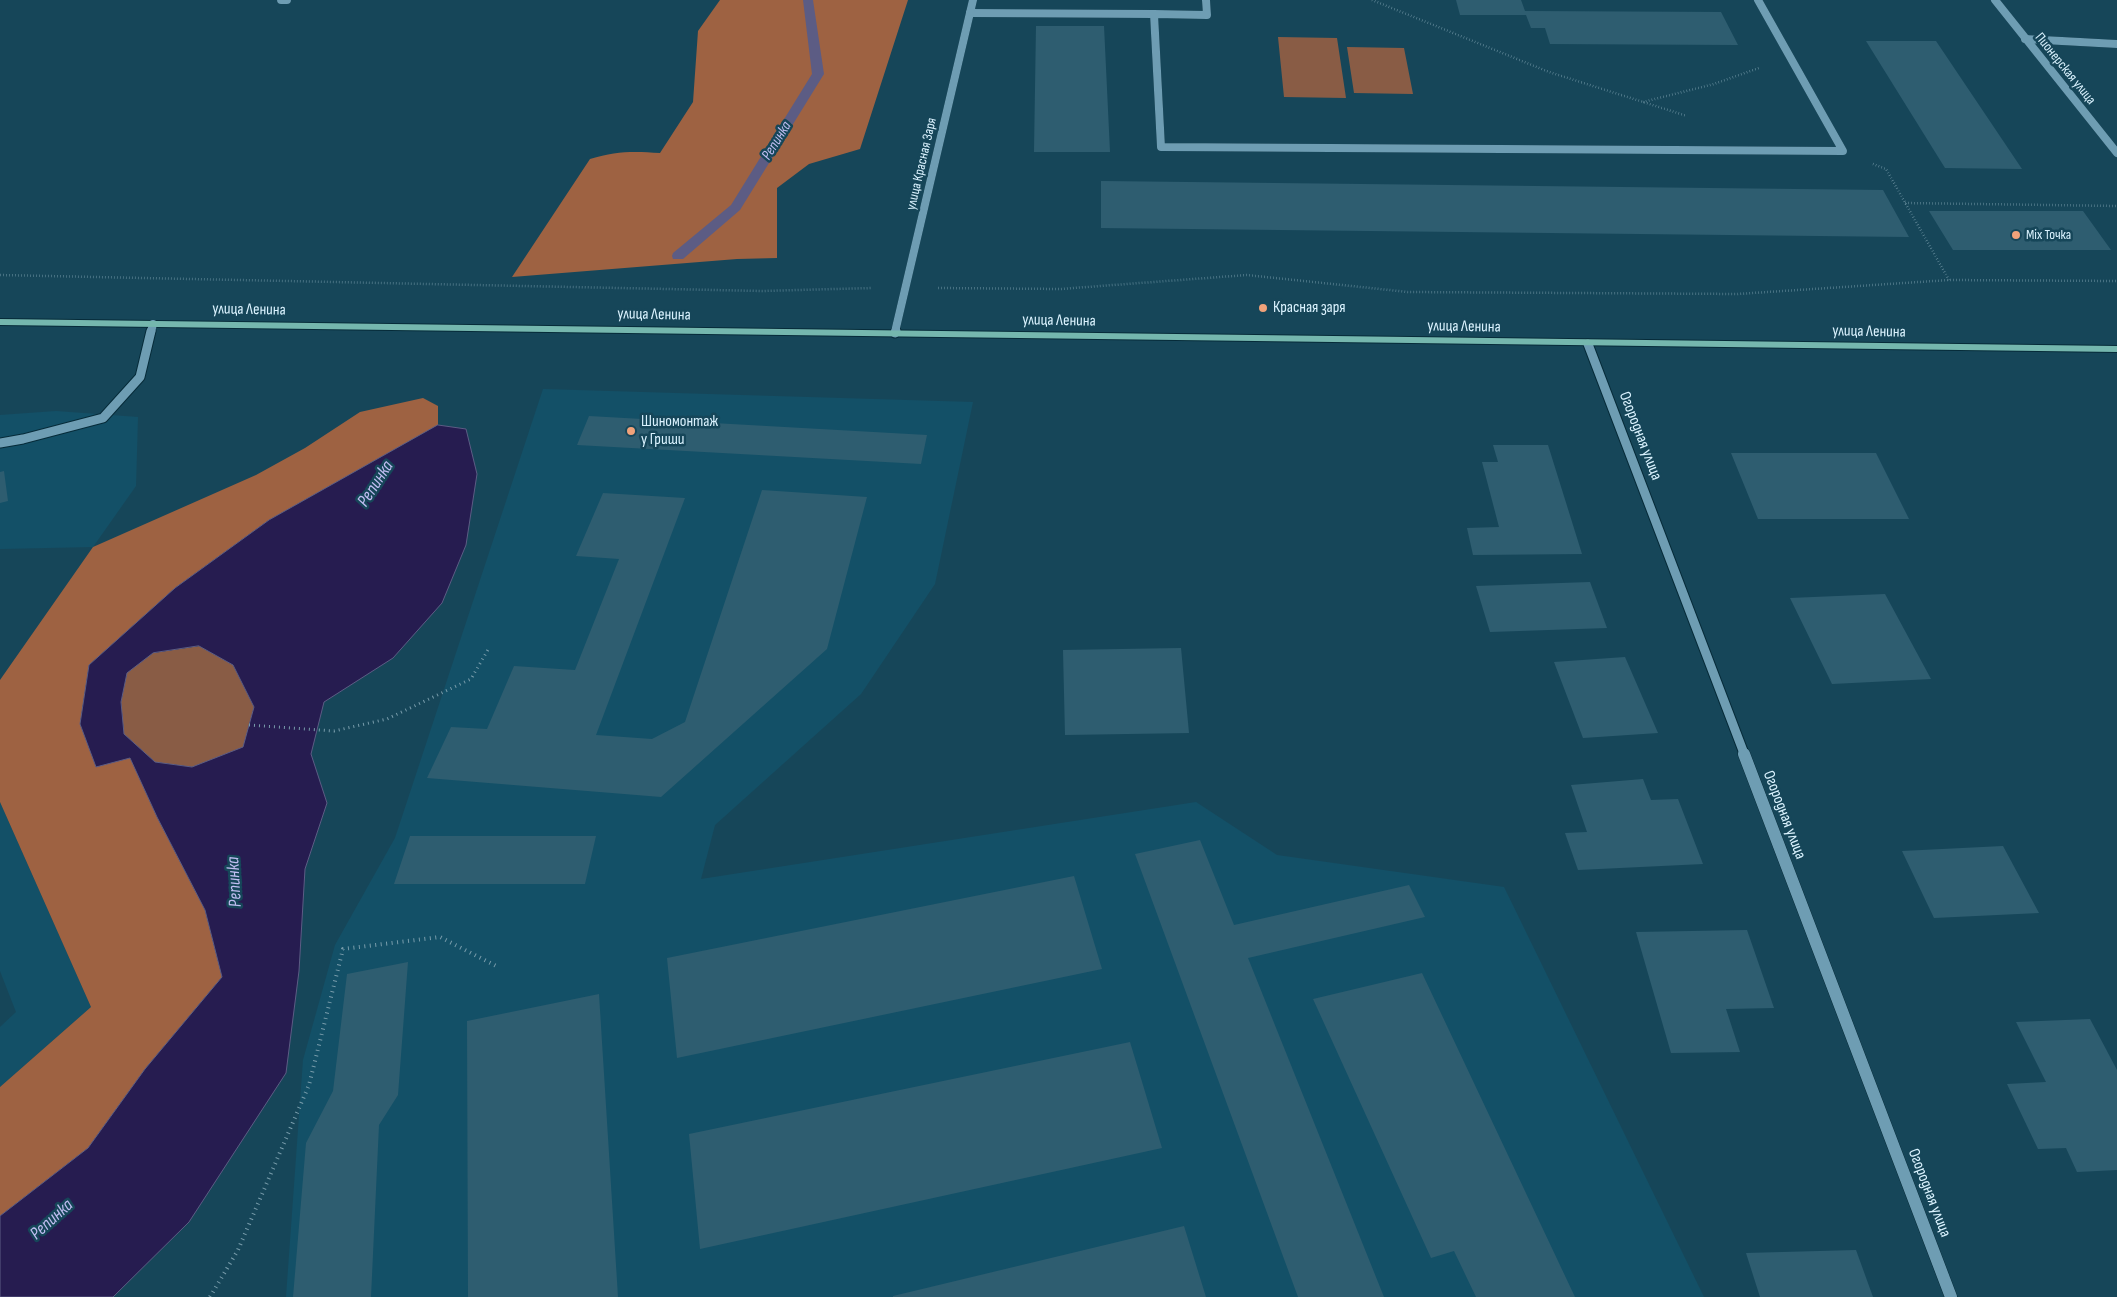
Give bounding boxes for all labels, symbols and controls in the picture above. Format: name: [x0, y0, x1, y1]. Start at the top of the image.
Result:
street label: Пионерская улица: [2031, 30, 2099, 108]
street label: улица Красная Заря: [903, 116, 941, 212]
water label: Репинка: [758, 118, 796, 164]
place label: Mix Точка: [2026, 227, 2071, 243]
marker: Mix Точка: [2010, 229, 2022, 241]
place label: Красная заря: [1273, 298, 1346, 318]
street label: улица Ленина: [212, 300, 286, 320]
marker: Красная заря: [1257, 302, 1269, 314]
street label: улица Ленина: [617, 305, 691, 325]
street label: улица Ленина: [1022, 311, 1096, 331]
street label: улица Ленина: [1427, 317, 1501, 337]
street label: улица Ленина: [1832, 322, 1906, 342]
street label: Огородная улица: [1614, 389, 1666, 483]
place label: Шиномонтаж у Гриши: [641, 412, 718, 450]
marker: Шиномонтаж у Гриши: [625, 425, 637, 437]
water label: Репинка: [353, 457, 399, 511]
street label: Огородная улица: [1758, 768, 1810, 862]
water label: Репинка: [223, 856, 247, 908]
street label: Огородная улица: [1903, 1146, 1955, 1240]
water label: Репинка: [26, 1195, 78, 1245]

